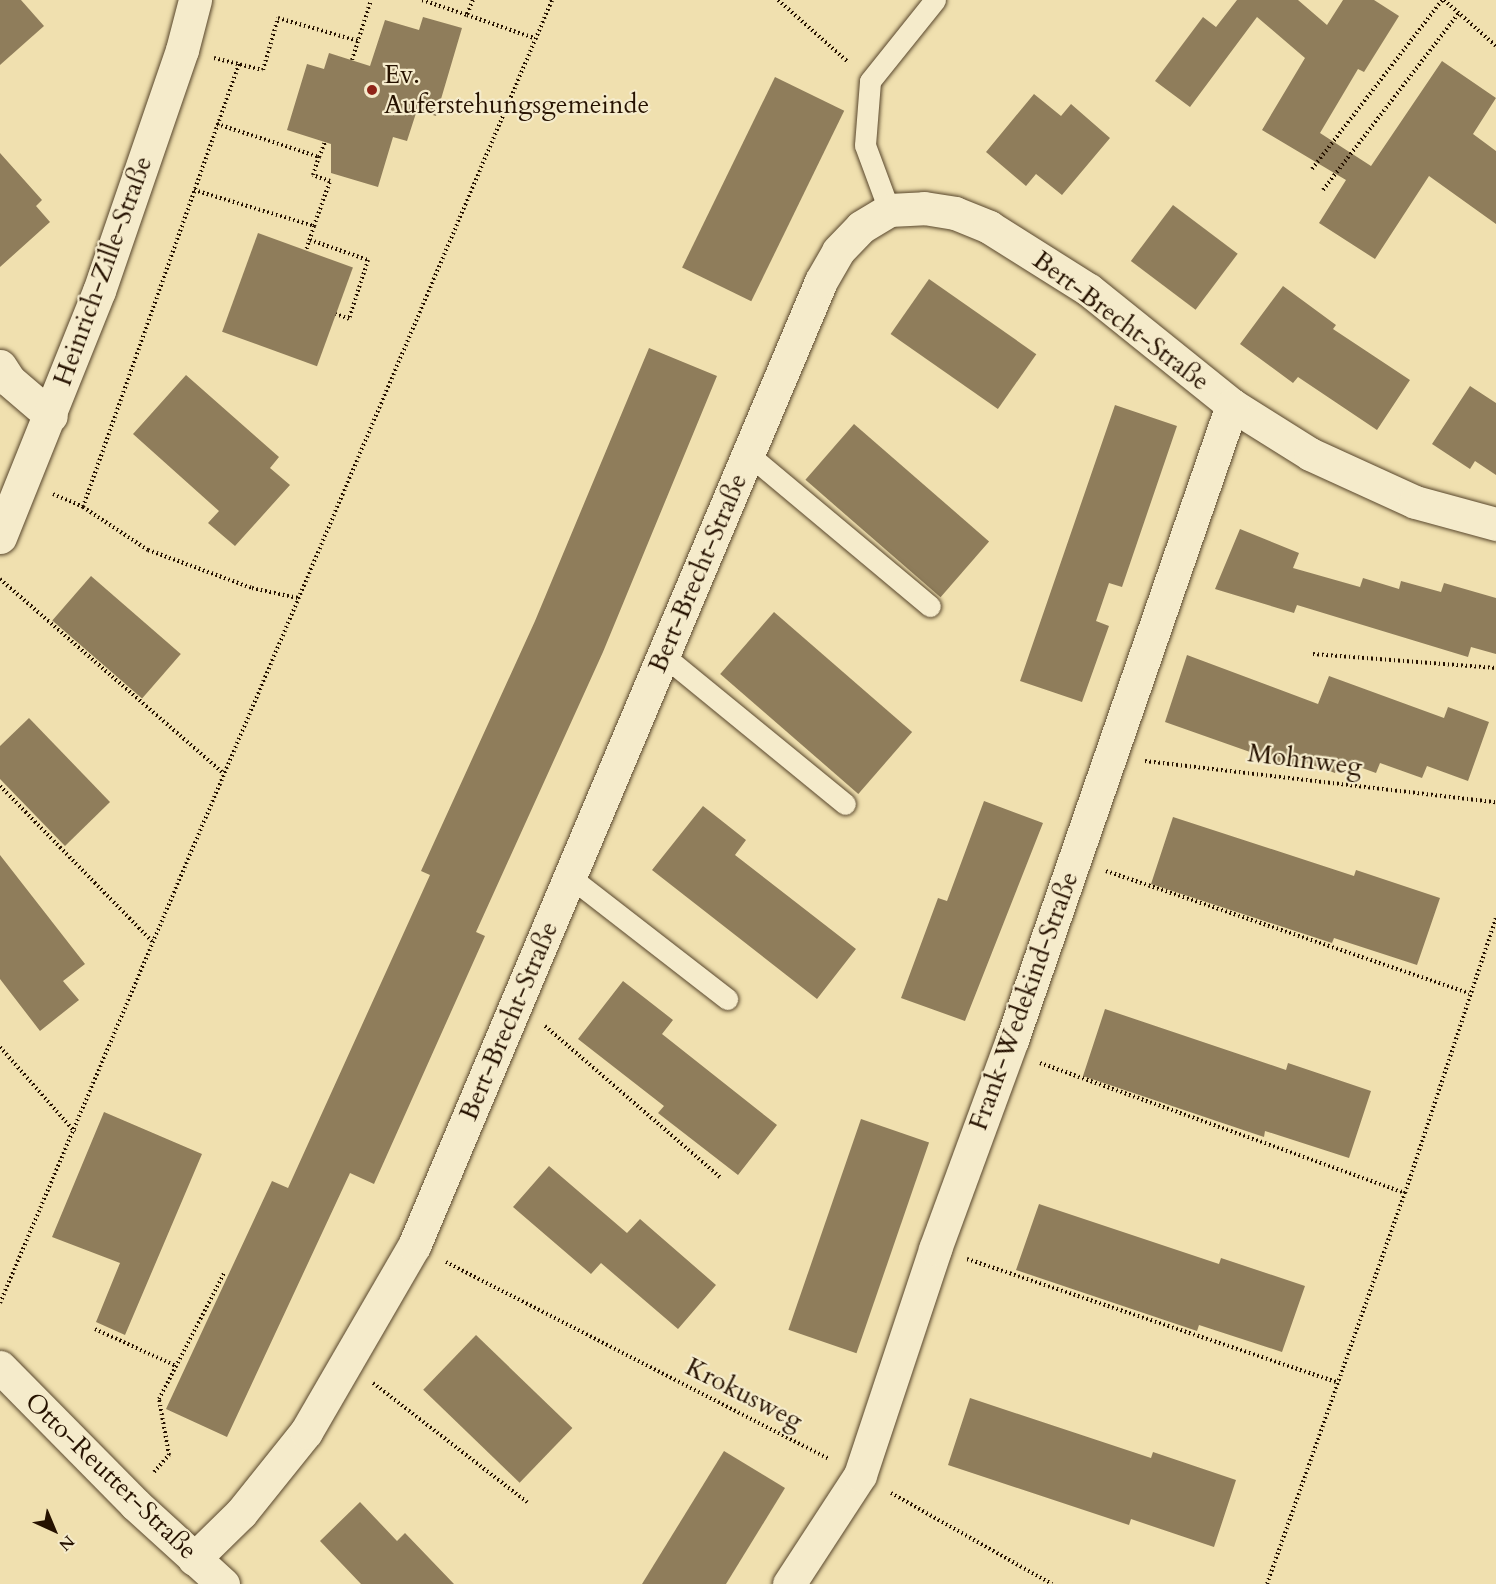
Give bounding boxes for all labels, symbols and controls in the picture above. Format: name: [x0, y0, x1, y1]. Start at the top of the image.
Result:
place label: Ev. Auferstehungsgemeinde: [384, 59, 649, 120]
marker: Ev. Auferstehungsgemeinde: [365, 83, 379, 97]
street label: Heinrich-Zille-Straße: [47, 152, 159, 390]
street label: Bert-Brecht-Straße: [1027, 244, 1215, 398]
street label: Bert-Brecht-Straße: [642, 469, 754, 677]
street label: Mohnweg: [1246, 738, 1364, 782]
street label: Frank-Wedekind-Straße: [963, 868, 1085, 1134]
street label: Bert-Brecht-Straße: [453, 917, 565, 1125]
street label: Krokusweg: [680, 1351, 808, 1437]
street label: Otto-Reutter-Straße: [18, 1386, 204, 1566]
north arrow: [24, 1500, 84, 1560]
text: N: [54, 1530, 79, 1556]

